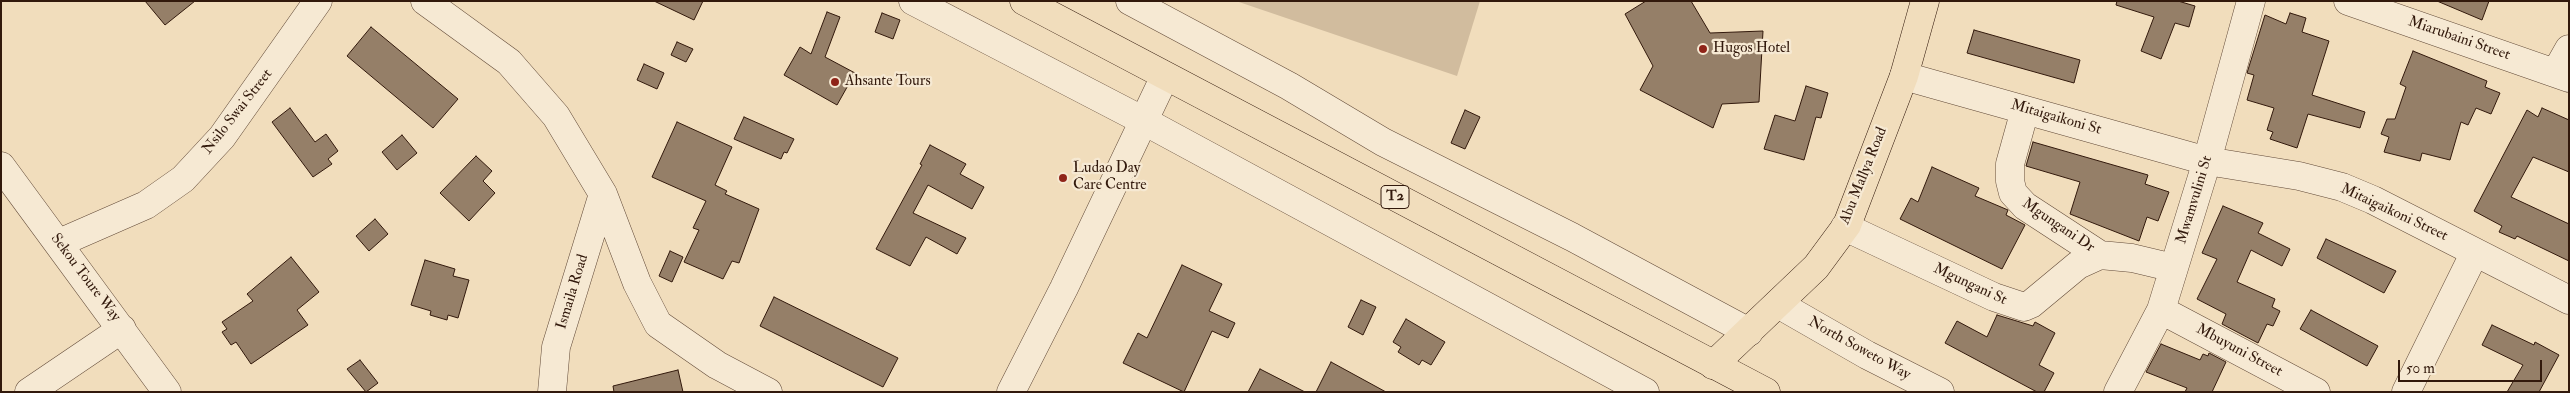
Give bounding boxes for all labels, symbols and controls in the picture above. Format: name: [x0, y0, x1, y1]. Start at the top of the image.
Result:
street label: Miarubaini Street: [2406, 13, 2512, 65]
place label: Hugos Hotel: [1713, 40, 1790, 58]
marker: Hugos Hotel: [1697, 43, 1709, 55]
street label: Nsilo Swai Street: [199, 66, 277, 158]
place label: Ahsante Tours: [845, 73, 931, 91]
marker: Ahsante Tours: [829, 76, 841, 88]
street label: Mitaigaikoni St: [2009, 97, 2103, 139]
street label: Abu Mallya Road: [1836, 125, 1892, 227]
street label: Mwamvulini St: [2173, 154, 2217, 246]
place label: Ludao Day Care Centre: [1073, 160, 1147, 195]
marker: Ludao Day Care Centre: [1057, 172, 1069, 184]
street label: Mitaigaikoni Street: [2338, 180, 2450, 246]
road number: T2: [1381, 186, 1409, 208]
street label: Mgungani Dr: [2018, 195, 2098, 257]
street label: Sekou Toure Way: [46, 231, 124, 325]
street label: Ismaila Road: [553, 252, 593, 332]
street label: Mgungani St: [1930, 260, 2010, 310]
street label: North Soweto Way: [1805, 313, 1913, 385]
street label: Mbuyuni Street: [2193, 321, 2285, 381]
scale bar: [2400, 350, 2544, 382]
text: 50 m: [2406, 359, 2435, 378]

